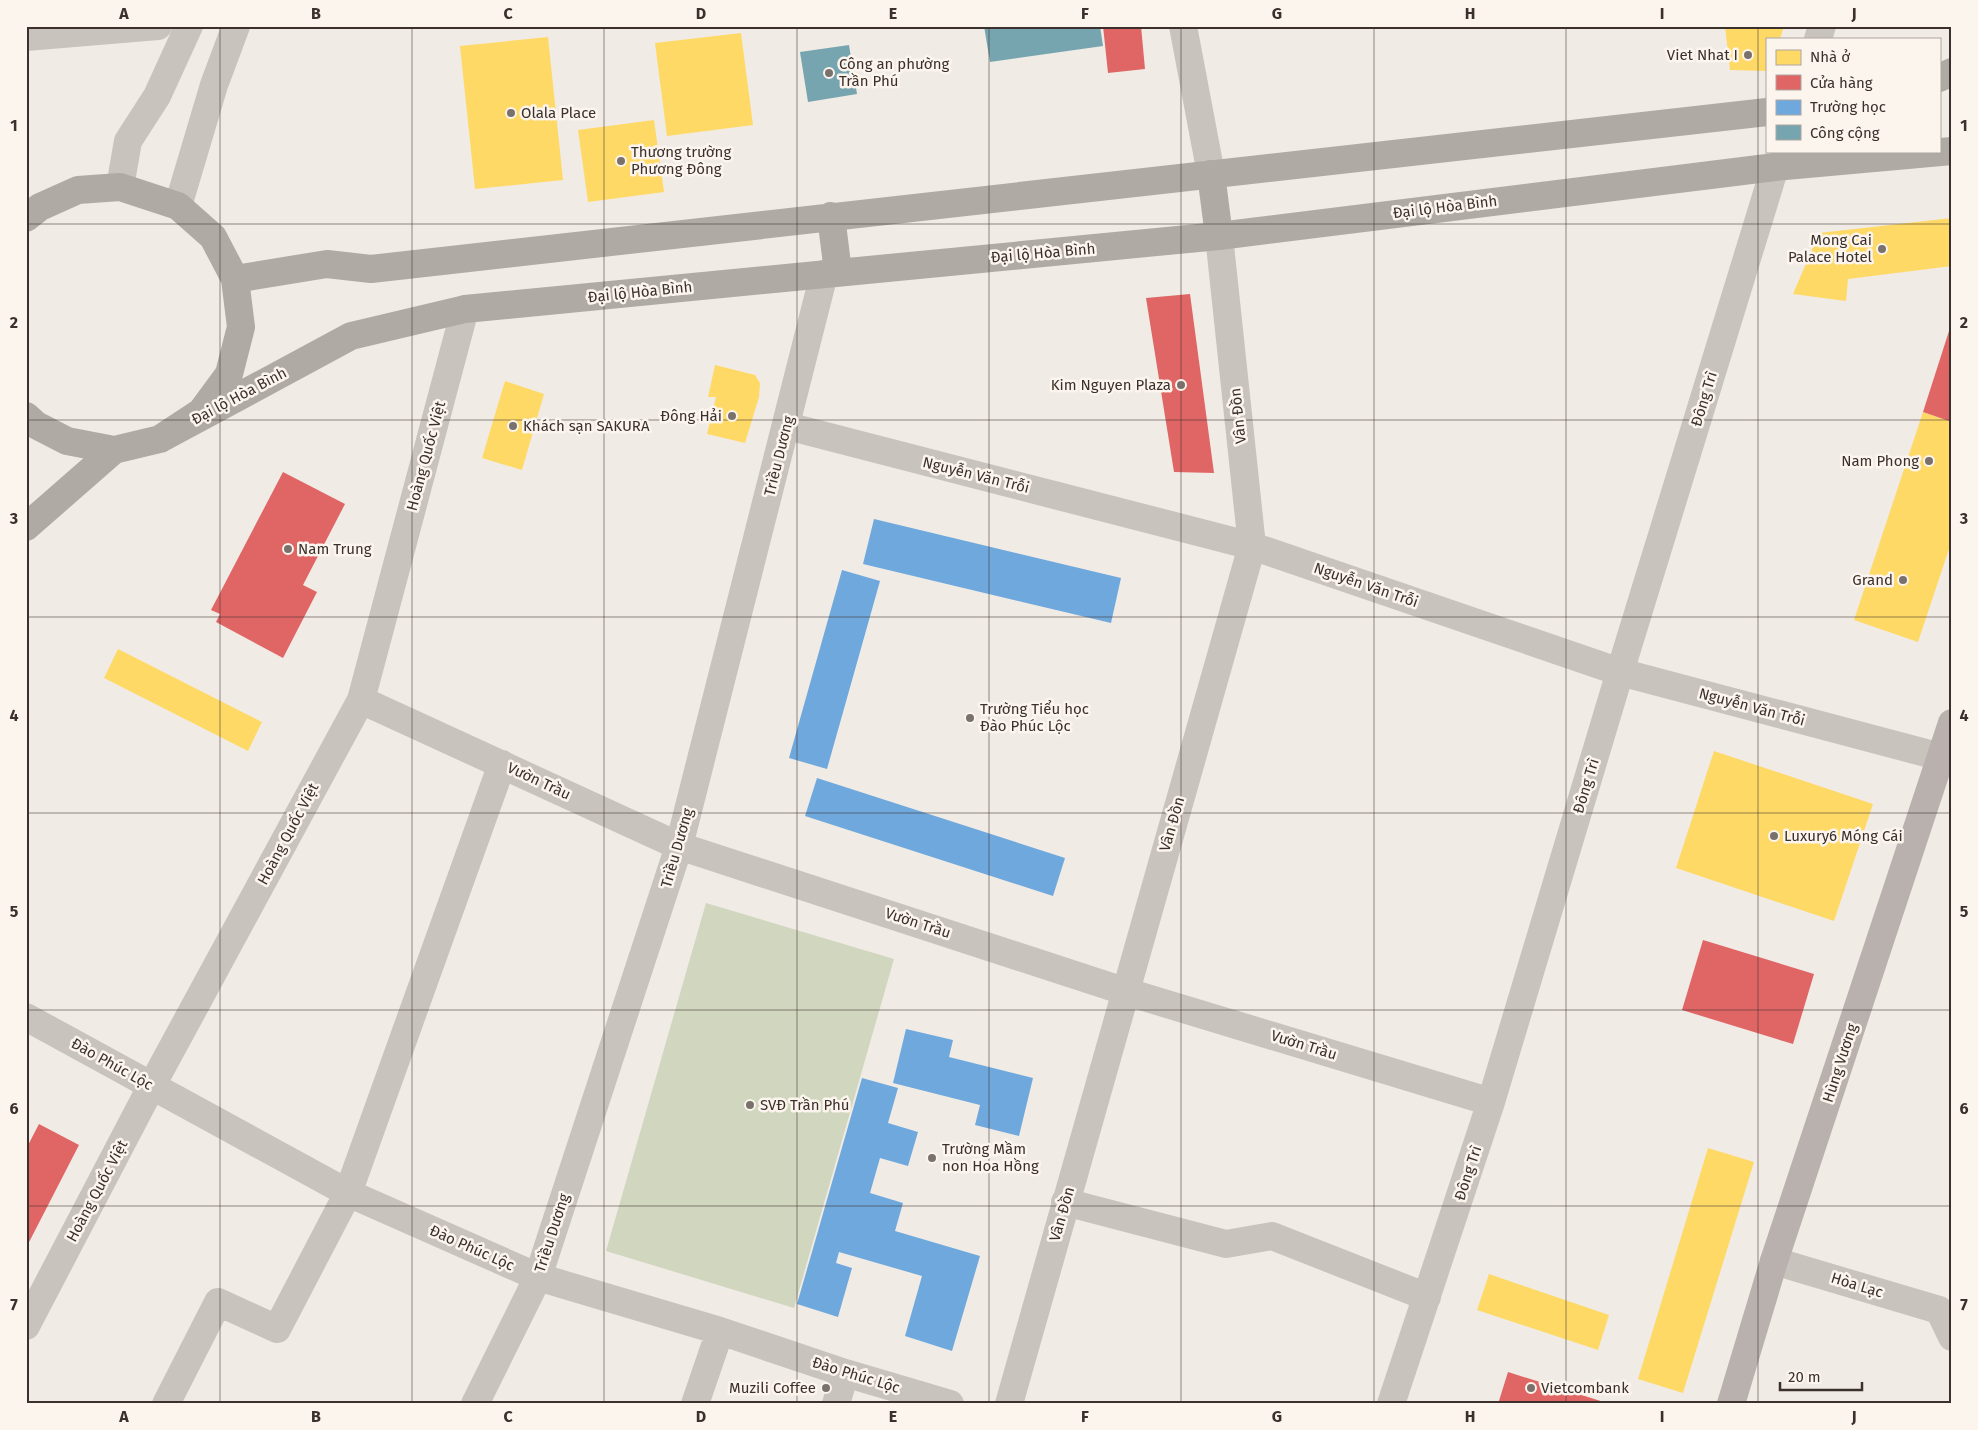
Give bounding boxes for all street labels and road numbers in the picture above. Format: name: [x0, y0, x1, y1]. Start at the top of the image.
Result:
street label: Đại lộ Hòa Bình: [1392, 192, 1498, 222]
street label: Đại lộ Hòa Bình: [990, 239, 1096, 267]
street label: Đại lộ Hòa Bình: [587, 278, 693, 306]
street label: Đại lộ Hòa Bình: [188, 363, 290, 429]
street label: Đông Trì: [1687, 369, 1721, 429]
street label: Vân Đồn: [1226, 387, 1250, 445]
street label: Hoàng Quốc Việt: [403, 399, 449, 513]
street label: Triều Dương: [760, 414, 798, 498]
street label: Nguyễn Văn Trỗi: [921, 453, 1031, 497]
street label: Nguyễn Văn Trỗi: [1311, 559, 1421, 611]
street label: Nguyễn Văn Trỗi: [1697, 684, 1807, 730]
street label: Đông Trì: [1569, 756, 1603, 816]
street label: Vườn Trầu: [504, 758, 574, 804]
street label: Hoàng Quốc Việt: [254, 780, 323, 888]
street label: Vân Đồn: [1156, 795, 1188, 853]
street label: Triều Dương: [657, 806, 697, 890]
street label: Vườn Trầu: [883, 904, 953, 942]
street label: Hùng Vương: [1819, 1021, 1861, 1105]
street label: Vườn Trầu: [1269, 1026, 1339, 1064]
street label: Đào Phúc Lộc: [68, 1034, 156, 1094]
street label: Hoàng Quốc Việt: [63, 1137, 132, 1245]
street label: Đông Trì: [1451, 1143, 1486, 1203]
street label: Vân Đồn: [1046, 1185, 1078, 1243]
street label: Triều Dương: [531, 1191, 573, 1275]
street label: Đào Phúc Lộc: [427, 1221, 517, 1275]
street label: Hòa Lạc: [1829, 1269, 1885, 1301]
street label: Đào Phúc Lộc: [810, 1353, 902, 1397]

